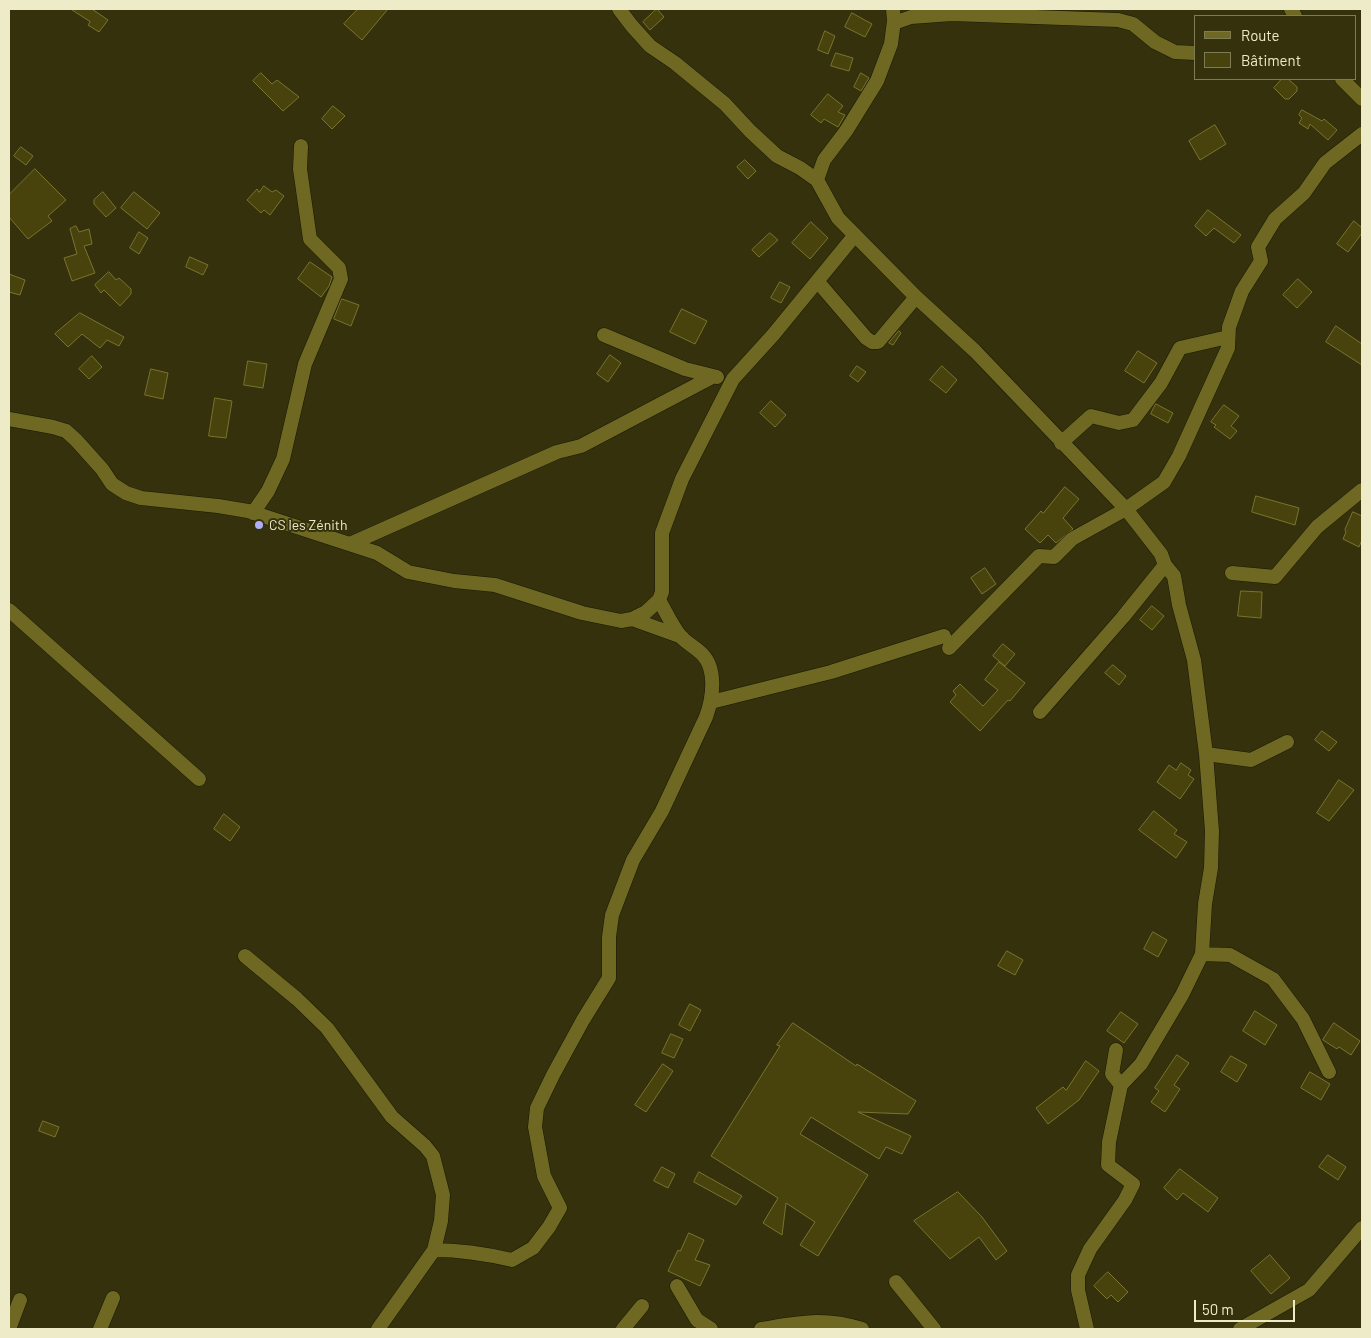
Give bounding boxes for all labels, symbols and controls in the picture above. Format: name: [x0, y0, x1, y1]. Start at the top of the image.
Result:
legend: [1194, 15, 1356, 80]
text: Route: [1241, 26, 1280, 44]
text: Bâtiment: [1241, 51, 1301, 69]
place label: CS les Zénith: [269, 517, 347, 533]
marker: CS les Zénith: [253, 519, 265, 531]
scale bar: [1196, 1290, 1297, 1322]
text: 50 m: [1202, 1300, 1234, 1318]

